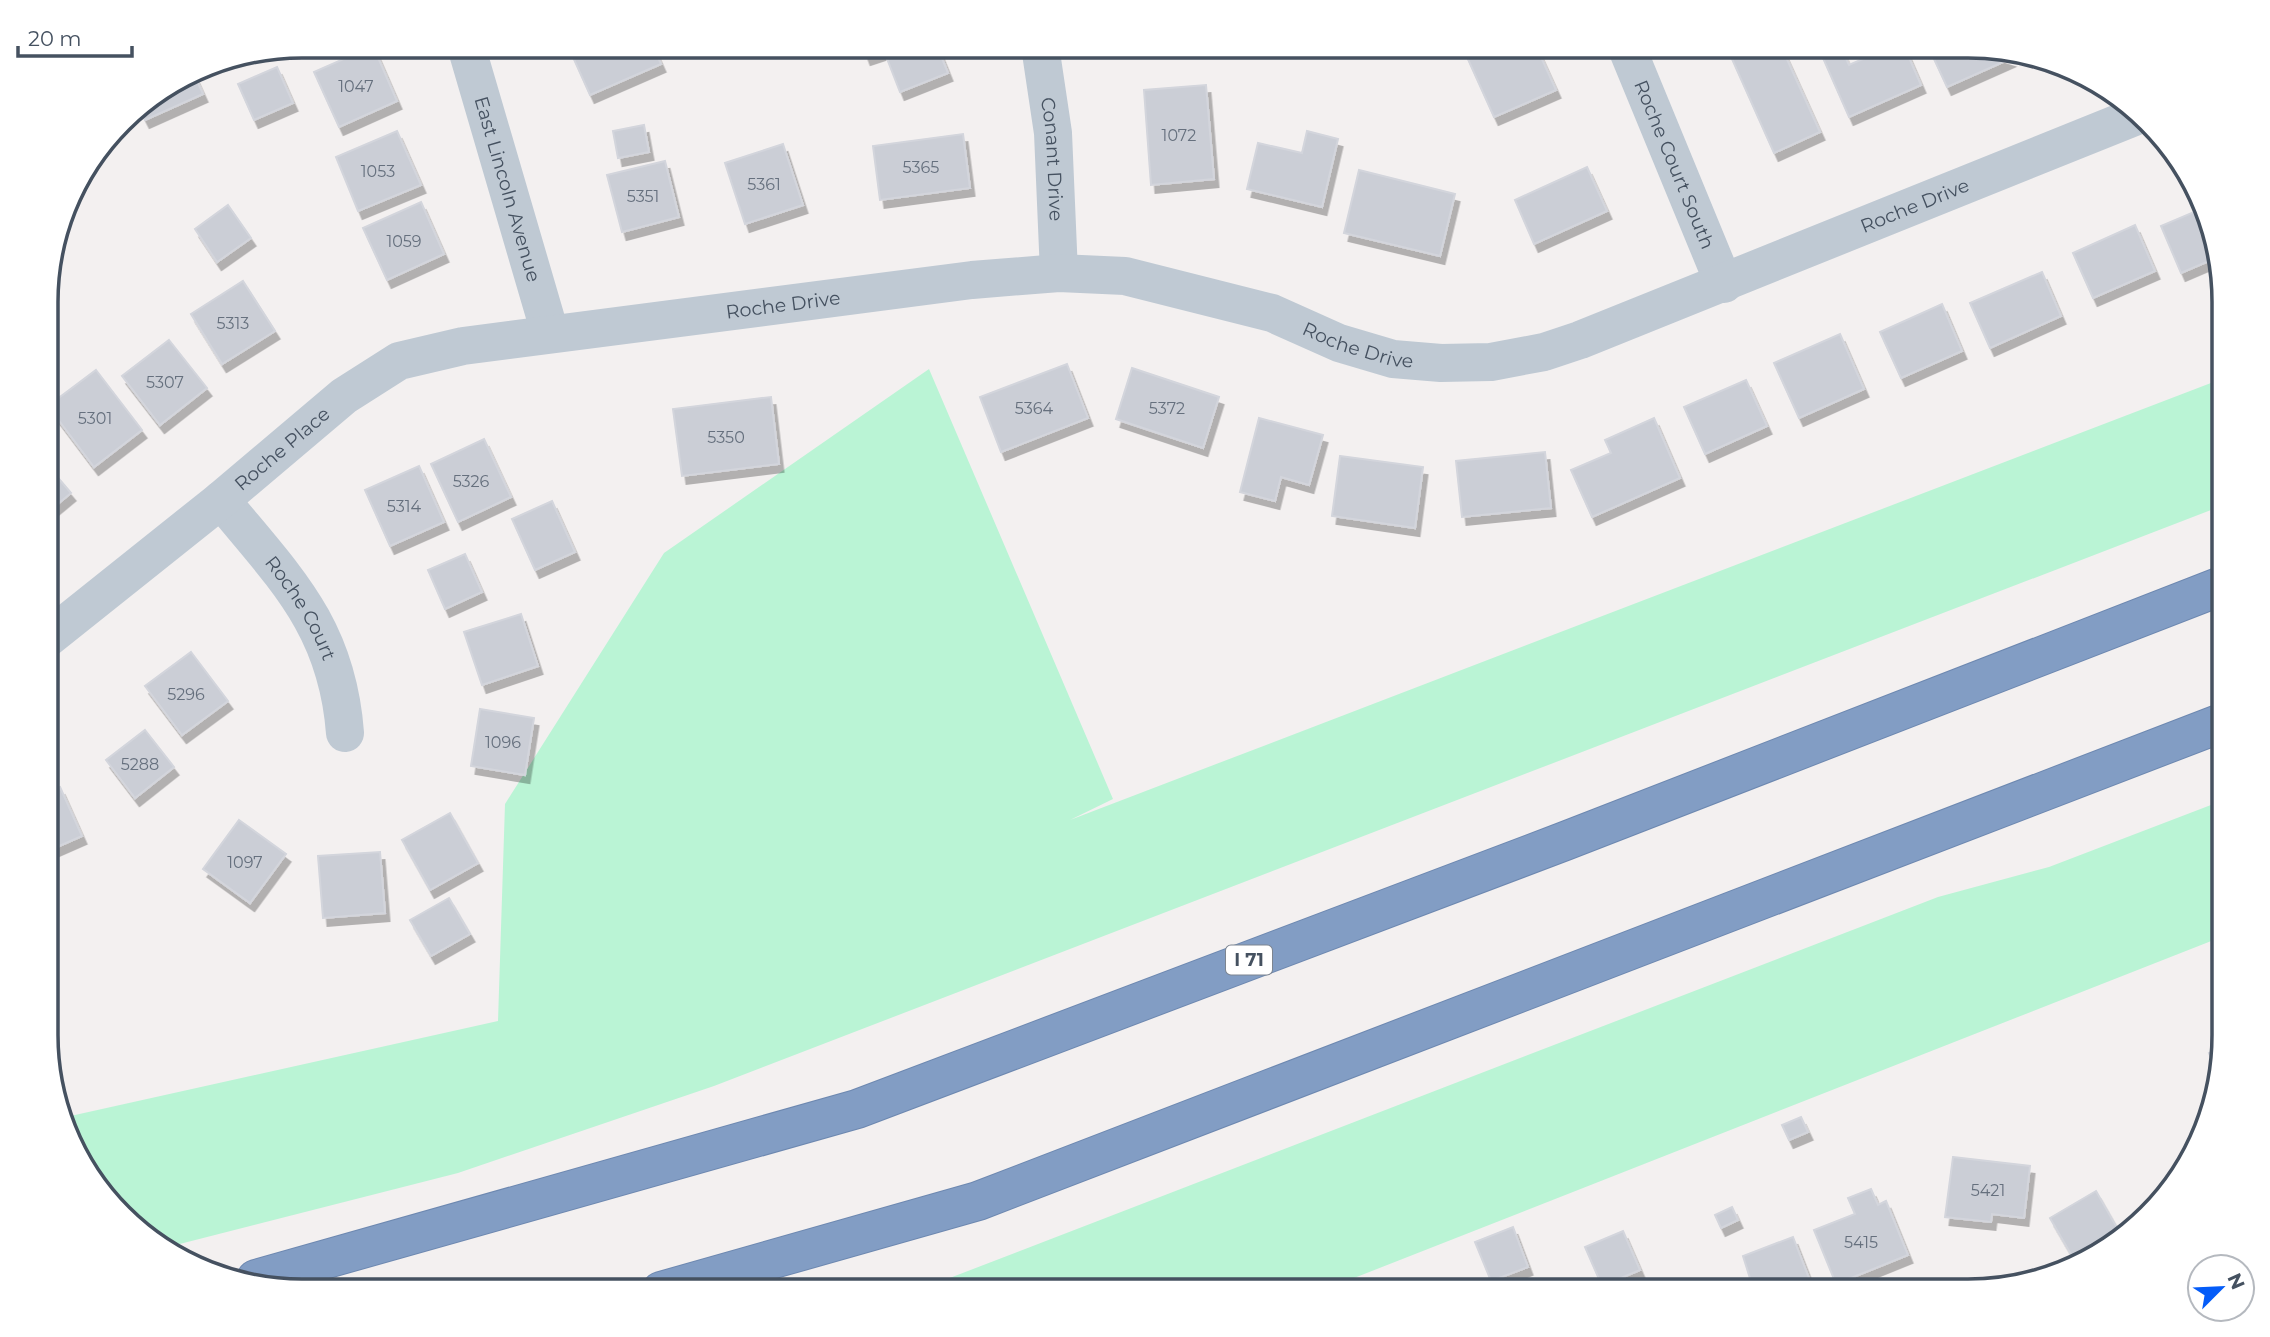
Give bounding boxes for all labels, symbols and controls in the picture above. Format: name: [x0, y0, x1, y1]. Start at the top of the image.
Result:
scale bar: [18, 14, 131, 58]
text: 20 m: [28, 26, 82, 51]
house number: 1047: [338, 77, 374, 96]
street label: Roche Court South: [1629, 77, 1719, 253]
street label: East Lincoln Avenue: [469, 94, 545, 285]
street label: Conant Drive: [1036, 96, 1068, 222]
house number: 1072: [1162, 126, 1196, 145]
house number: 5365: [903, 158, 939, 177]
house number: 1053: [361, 162, 395, 181]
street label: Roche Drive: [1857, 174, 1973, 238]
house number: 5361: [747, 175, 781, 194]
house number: 5351: [627, 187, 659, 206]
house number: 1059: [386, 232, 422, 251]
street label: Roche Drive: [724, 286, 842, 324]
house number: 5313: [217, 314, 249, 333]
street label: Roche Drive: [1299, 317, 1414, 373]
house number: 5307: [146, 373, 184, 392]
house number: 5364: [1015, 399, 1054, 418]
house number: 5372: [1149, 399, 1185, 418]
street label: Roche Place: [230, 402, 335, 496]
house number: 5301: [78, 409, 112, 428]
house number: 5350: [707, 428, 745, 447]
house number: 5326: [453, 472, 490, 491]
house number: 5314: [387, 497, 422, 516]
street label: Roche Court: [260, 551, 341, 664]
house number: 5296: [167, 685, 205, 704]
house number: 1096: [485, 733, 521, 752]
house number: 5288: [121, 755, 159, 774]
house number: 1097: [227, 853, 263, 872]
road number: I 71: [1226, 945, 1272, 974]
house number: 5421: [1971, 1181, 2005, 1200]
house number: 5415: [1844, 1233, 1878, 1252]
north arrow: [2186, 1253, 2256, 1323]
text: N: [2222, 1270, 2250, 1293]

